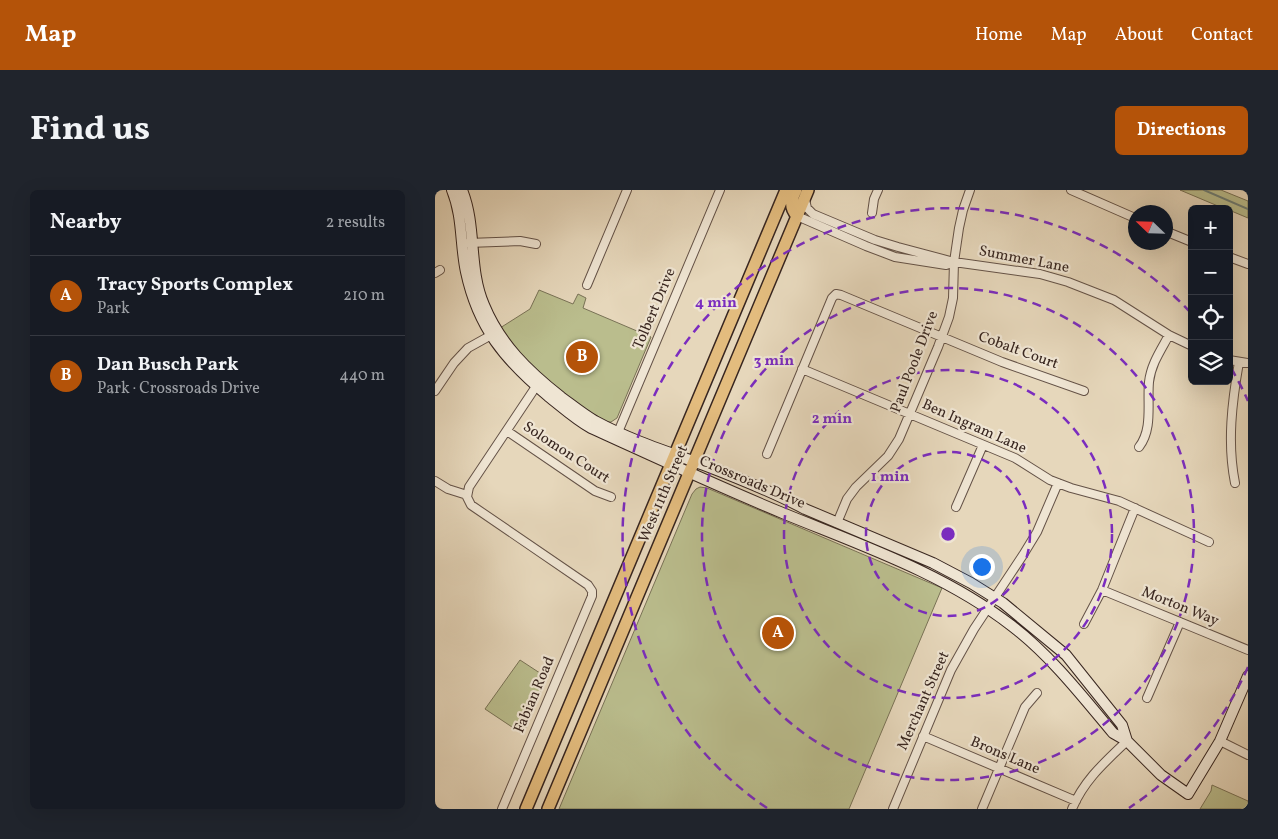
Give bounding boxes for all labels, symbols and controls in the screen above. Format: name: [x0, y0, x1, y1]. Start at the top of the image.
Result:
text: Map: [25, 18, 76, 52]
text: Home: [975, 23, 1023, 48]
text: Map: [1051, 23, 1087, 48]
text: About: [1115, 23, 1163, 48]
text: Contact: [1191, 23, 1253, 48]
text: Find us: [30, 106, 150, 154]
button: Directions: [1115, 106, 1248, 155]
north arrow: [1128, 205, 1173, 250]
map controls: [1188, 205, 1233, 385]
button: +: [1188, 205, 1233, 250]
text: Nearby: [50, 208, 121, 237]
text: 2 results: [326, 212, 385, 234]
street label: Summer Lane: [977, 241, 1071, 279]
button: −: [1188, 250, 1233, 295]
street label: Tolbert Drive: [628, 265, 682, 353]
text: Tracy Sports Complex: [97, 272, 293, 298]
text: A: [60, 285, 72, 307]
text: 210 m: [343, 285, 385, 307]
text: 4 min: [695, 293, 737, 314]
button: locate: [1188, 295, 1233, 340]
text: Park: [97, 298, 130, 320]
street label: Paul Poole Drive: [886, 308, 944, 416]
street label: Cobalt Court: [975, 327, 1061, 375]
pin: B: [566, 338, 598, 376]
button: layers: [1188, 340, 1233, 385]
text: 3 min: [754, 351, 794, 372]
text: Dan Busch Park: [97, 352, 239, 378]
text: B: [61, 365, 71, 387]
text: 440 m: [339, 365, 385, 387]
text: Park · Crossroads Drive: [97, 378, 260, 400]
street label: Ben Ingram Lane: [918, 395, 1030, 459]
text: 2 min: [812, 409, 852, 430]
street label: Solomon Court: [519, 417, 613, 489]
street label: West 11th Street: [634, 442, 694, 546]
street label: Crossroads Drive: [696, 451, 808, 515]
text: 1 min: [871, 467, 909, 488]
centre of rings: [939, 525, 957, 543]
your location: [969, 554, 995, 580]
street label: Morton Way: [1138, 582, 1222, 632]
pin: A: [762, 614, 794, 652]
street label: Merchant Street: [893, 648, 955, 754]
street label: Fabian Road: [509, 654, 561, 736]
street label: Brons Lane: [967, 732, 1043, 780]

